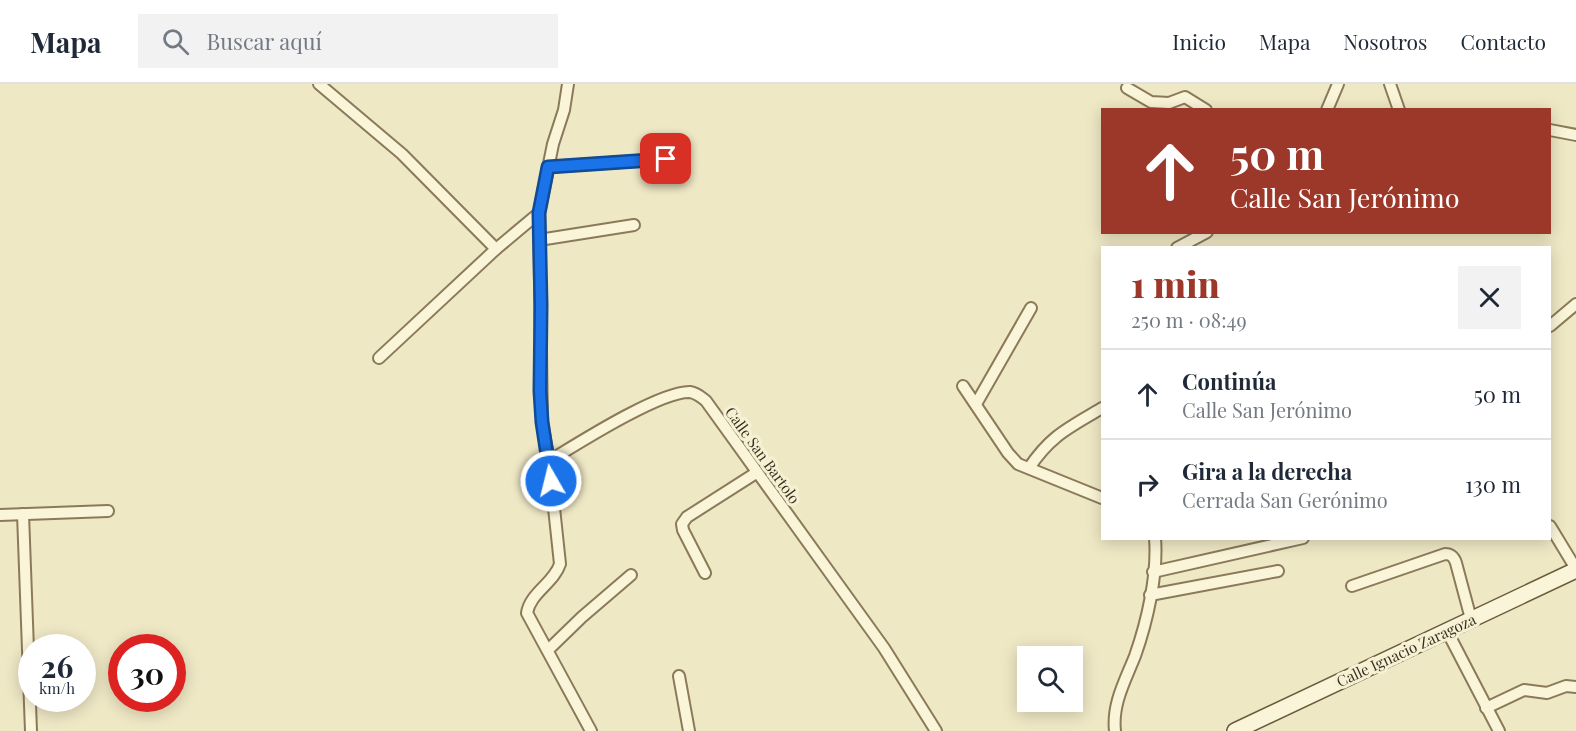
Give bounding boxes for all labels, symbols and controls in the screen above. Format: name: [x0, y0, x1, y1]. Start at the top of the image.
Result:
search box: [138, 14, 558, 68]
text: Mapa: [30, 23, 102, 60]
icon: search: [159, 25, 192, 58]
text: Buscar aquí: [207, 26, 322, 56]
text: Inicio: [1172, 27, 1226, 55]
text: Mapa: [1259, 27, 1310, 55]
text: Nosotros: [1343, 27, 1427, 55]
text: Contacto: [1460, 27, 1546, 55]
text: 50 m: [1230, 125, 1324, 181]
icon: ahead: [1131, 132, 1209, 210]
pin: [640, 133, 691, 184]
icon: arrive: [649, 142, 682, 175]
text: Calle San Jerónimo: [1230, 179, 1460, 215]
text: 1 min: [1131, 259, 1220, 307]
button: close: [1458, 266, 1521, 329]
text: 250 m · 08:49: [1131, 306, 1247, 333]
text: Continúa: [1182, 366, 1276, 396]
icon: ahead: [1131, 378, 1164, 411]
text: 50 m: [1474, 379, 1521, 409]
text: Calle San Jerónimo: [1182, 396, 1352, 423]
street label: Calle San Bartolo: [721, 403, 805, 507]
position arrow: [519, 449, 583, 513]
text: Gira a la derecha: [1182, 456, 1352, 486]
icon: right: [1131, 468, 1164, 501]
text: 130 m: [1465, 469, 1521, 499]
text: Cerrada San Gerónimo: [1182, 486, 1388, 513]
street label: Calle Ignacio Zaragoza: [1333, 609, 1479, 691]
speed limit sign: 30: [108, 634, 186, 712]
text: 26: [41, 646, 73, 686]
map controls: [1017, 646, 1083, 712]
button: search: [1017, 646, 1083, 712]
text: km/h: [39, 678, 75, 698]

